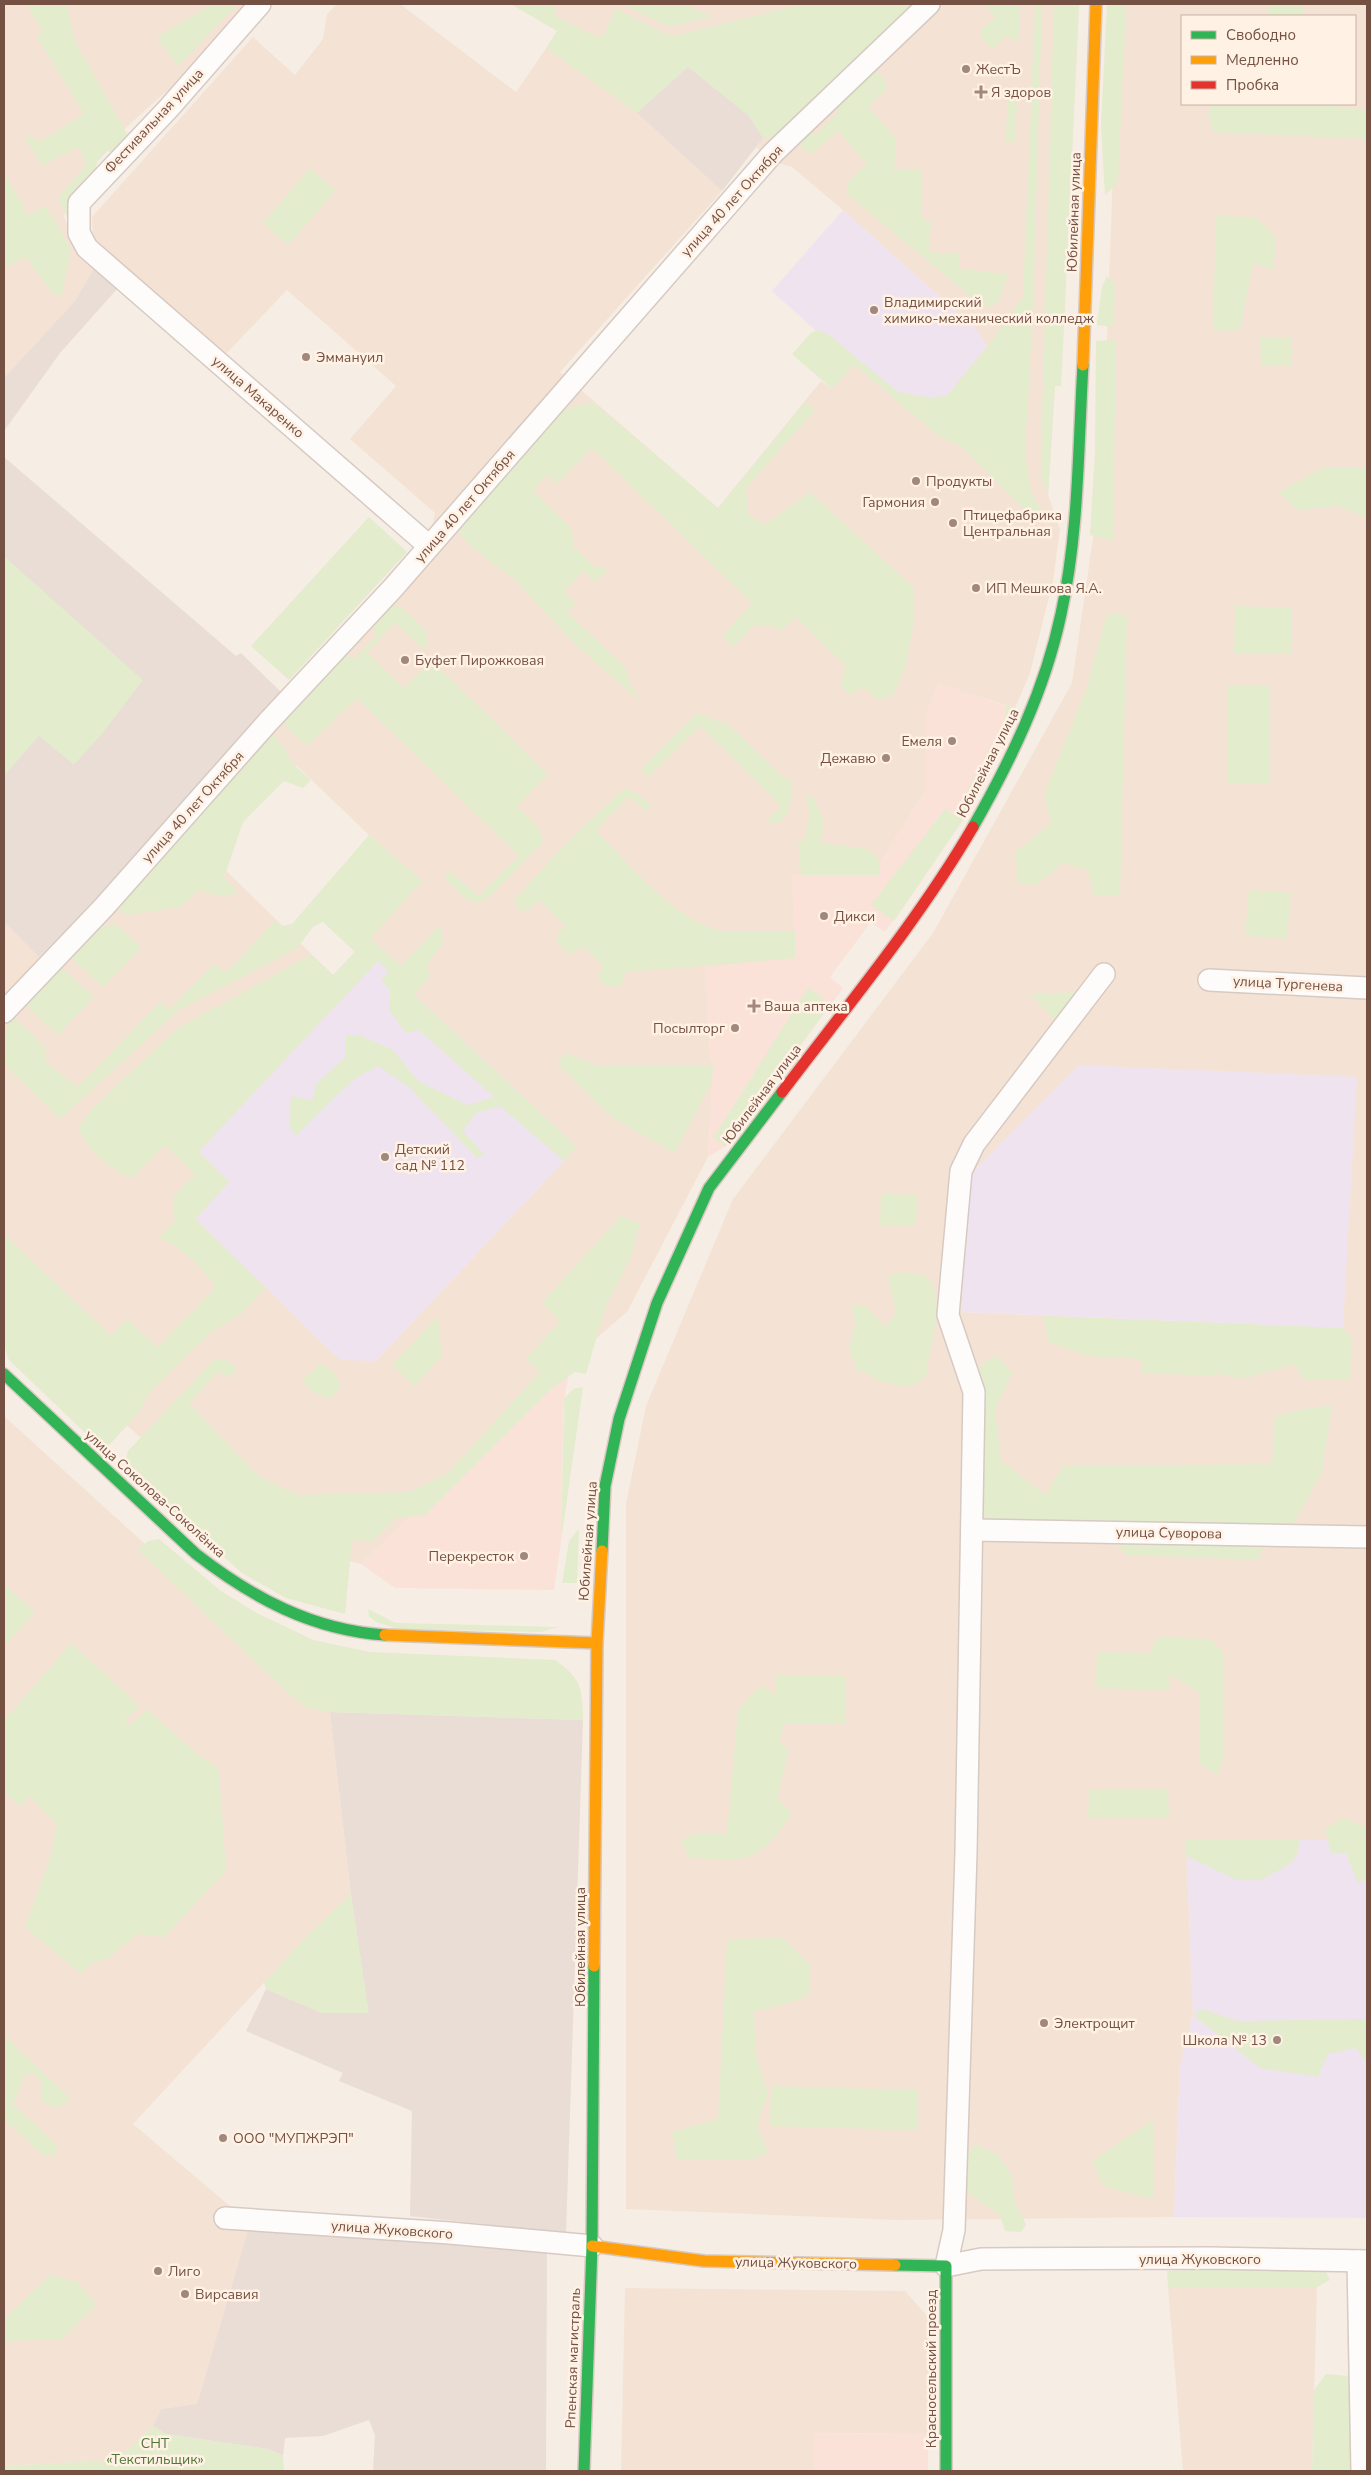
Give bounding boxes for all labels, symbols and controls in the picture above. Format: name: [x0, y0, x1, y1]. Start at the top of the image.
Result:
legend: [1181, 15, 1356, 105]
text: Свободно: [1226, 25, 1296, 45]
text: Медленно: [1226, 50, 1299, 70]
place label: ЖестЪ: [976, 60, 1021, 79]
marker: ЖестЪ: [960, 63, 972, 75]
street label: Фестивальная улица: [100, 64, 208, 178]
text: Пробка: [1226, 75, 1279, 95]
place label: Я здоров: [991, 83, 1052, 102]
marker: Я здоров: [975, 86, 987, 98]
street label: улица 40 лет Октября: [677, 141, 787, 261]
street label: Юбилейная улица: [1062, 152, 1086, 272]
place label: Владимирский химико-механический колледж: [884, 293, 1094, 328]
marker: Владимирский химико-механический колледж: [868, 304, 880, 316]
place label: Эммануил: [316, 348, 383, 367]
marker: Эммануил: [300, 351, 312, 363]
street label: улица Макаренко: [208, 352, 308, 442]
street label: улица 40 лет Октября: [411, 445, 519, 567]
place label: Продукты: [926, 472, 992, 491]
marker: Продукты: [910, 475, 922, 487]
place label: Гармония: [862, 493, 925, 512]
marker: Гармония: [929, 496, 941, 508]
place label: Птицефабрика Центральная: [963, 506, 1062, 541]
marker: Птицефабрика Центральная: [947, 517, 959, 529]
place label: ИП Мешкова Я.А.: [986, 579, 1102, 598]
marker: ИП Мешкова Я.А.: [970, 582, 982, 594]
place label: Буфет Пирожковая: [415, 651, 544, 670]
marker: Буфет Пирожковая: [399, 654, 411, 666]
street label: Юбилейная улица: [952, 705, 1024, 821]
place label: Емеля: [901, 732, 942, 751]
marker: Емеля: [946, 735, 958, 747]
street label: улица 40 лет Октября: [138, 747, 248, 867]
place label: Дежавю: [821, 749, 876, 768]
marker: Дежавю: [880, 752, 892, 764]
place label: Дикси: [834, 907, 875, 926]
marker: Дикси: [818, 910, 830, 922]
street label: улица Тургенева: [1232, 972, 1344, 996]
place label: Ваша аптека: [764, 997, 848, 1016]
marker: Ваша аптека: [748, 1000, 760, 1012]
place label: Посылторг: [653, 1019, 725, 1038]
marker: Посылторг: [729, 1022, 741, 1034]
street label: Юбилейная улица: [718, 1040, 806, 1148]
place label: Детский сад № 112: [395, 1140, 465, 1175]
marker: Детский сад № 112: [379, 1151, 391, 1163]
street label: улица Соколова-Соколёнка: [81, 1426, 229, 1562]
street label: Юбилейная улица: [574, 1480, 602, 1602]
street label: улица Суворова: [1116, 1523, 1222, 1543]
place label: Перекресток: [429, 1547, 515, 1566]
marker: Перекресток: [518, 1550, 530, 1562]
street label: Юбилейная улица: [571, 1887, 590, 2007]
place label: Электрощит: [1054, 2014, 1135, 2033]
marker: Электрощит: [1038, 2017, 1050, 2029]
place label: Школа № 13: [1182, 2031, 1267, 2050]
marker: Школа № 13: [1271, 2034, 1283, 2046]
place label: ООО "МУПЖРЭП": [233, 2129, 354, 2148]
marker: ООО "МУПЖРЭП": [217, 2132, 229, 2144]
street label: улица Жуковского: [330, 2216, 454, 2244]
street label: улица Жуковского: [1139, 2250, 1261, 2269]
street label: улица Жуковского: [735, 2252, 857, 2274]
place label: Лиго: [168, 2262, 201, 2281]
marker: Лиго: [152, 2265, 164, 2277]
place label: Вирсавия: [195, 2285, 259, 2304]
street label: Рпенская магистраль: [561, 2287, 585, 2429]
marker: Вирсавия: [179, 2288, 191, 2300]
street label: Красносельский проезд: [922, 2290, 941, 2448]
park label: СНТ «Текстильщик»: [106, 2434, 204, 2469]

